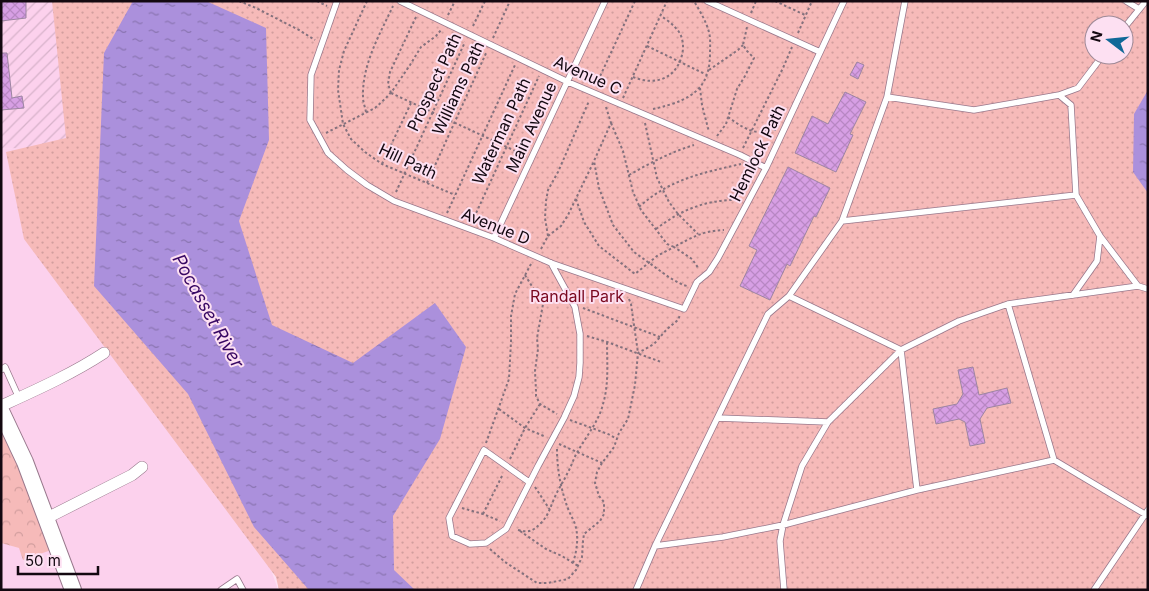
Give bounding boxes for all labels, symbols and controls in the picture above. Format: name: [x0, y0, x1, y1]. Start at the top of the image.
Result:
north arrow: [1084, 15, 1134, 65]
text: N: [1086, 29, 1106, 44]
street label: Prospect Path: [403, 30, 465, 134]
street label: Williams Path: [428, 38, 488, 138]
street label: Avenue C: [551, 51, 625, 99]
street label: Waterman Path: [468, 74, 534, 188]
street label: Main Avenue: [501, 79, 561, 175]
street label: Hemlock Path: [725, 101, 789, 205]
street label: Hill Path: [376, 139, 440, 183]
street label: Avenue D: [459, 203, 533, 249]
water label: Pocasset River: [169, 250, 249, 372]
park label: Randall Park: [530, 286, 624, 306]
scale bar: [18, 544, 98, 576]
text: 50 m: [25, 551, 61, 570]

